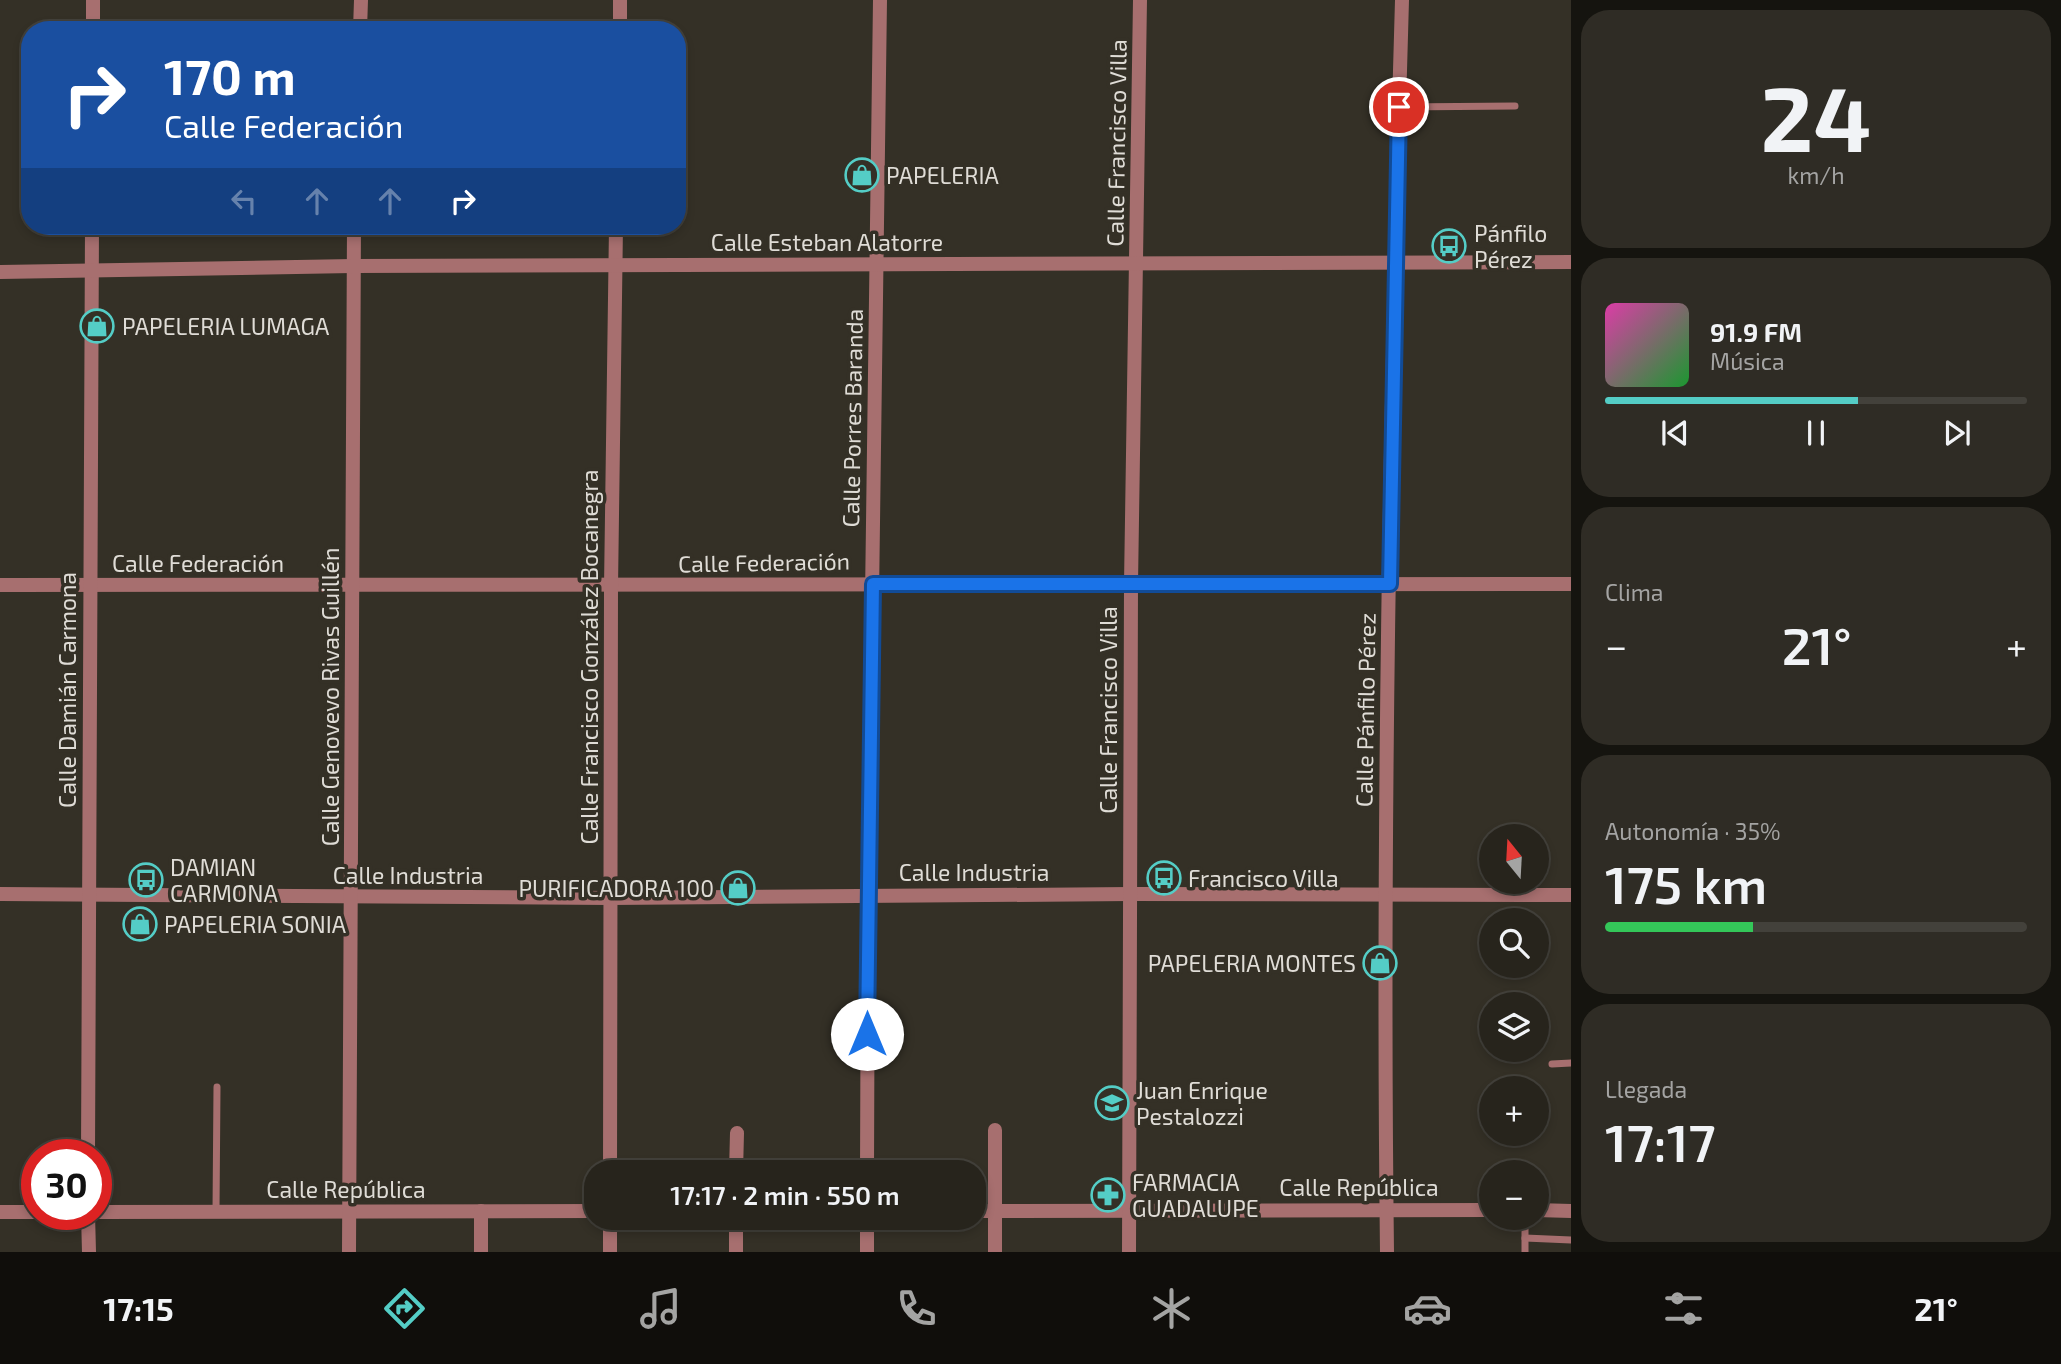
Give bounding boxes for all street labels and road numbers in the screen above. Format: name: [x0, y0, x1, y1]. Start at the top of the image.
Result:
street label: Calle Francisco Villa: [1100, 39, 1132, 247]
street label: Calle Esteban Alatorre: [711, 228, 943, 256]
street label: Calle Porres Baranda: [836, 308, 868, 528]
street label: Calle Francisco González Bocanegra: [575, 470, 603, 844]
street label: Calle Federación: [678, 547, 850, 577]
street label: Calle Genovevo Rivas Guillén: [316, 548, 344, 846]
street label: Calle Federación: [112, 549, 284, 577]
street label: Calle Damián Carmona: [53, 572, 81, 808]
street label: Calle Francisco Villa: [1094, 606, 1122, 814]
street label: Calle Pánfilo Pérez: [1349, 613, 1381, 807]
street label: Calle Industria: [899, 858, 1049, 886]
street label: Calle Industria: [333, 861, 483, 889]
street label: Calle República: [1279, 1173, 1439, 1201]
street label: Calle República: [266, 1175, 426, 1203]

